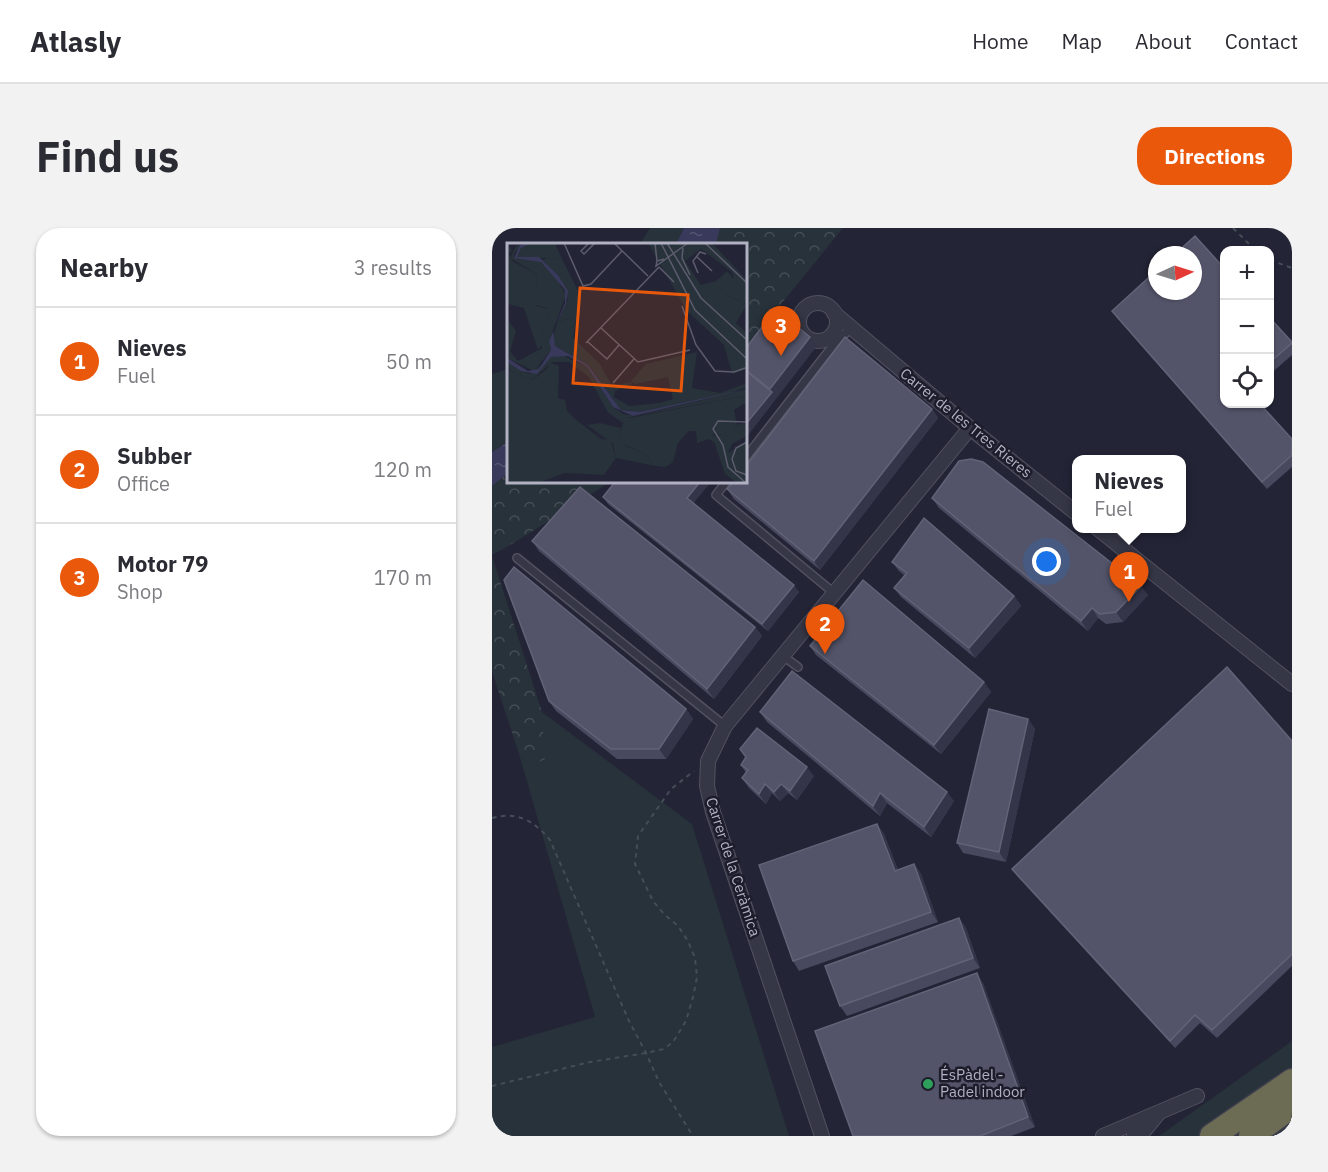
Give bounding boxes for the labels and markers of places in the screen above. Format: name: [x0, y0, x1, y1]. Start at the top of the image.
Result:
pin: 3: [762, 306, 800, 356]
pin: 1: [1110, 552, 1148, 602]
pin: 2: [806, 604, 844, 654]
place label: ÉsPàdel - Padel indoor: [940, 1065, 1025, 1101]
marker: ÉsPàdel - Padel indoor: [921, 1077, 935, 1091]

